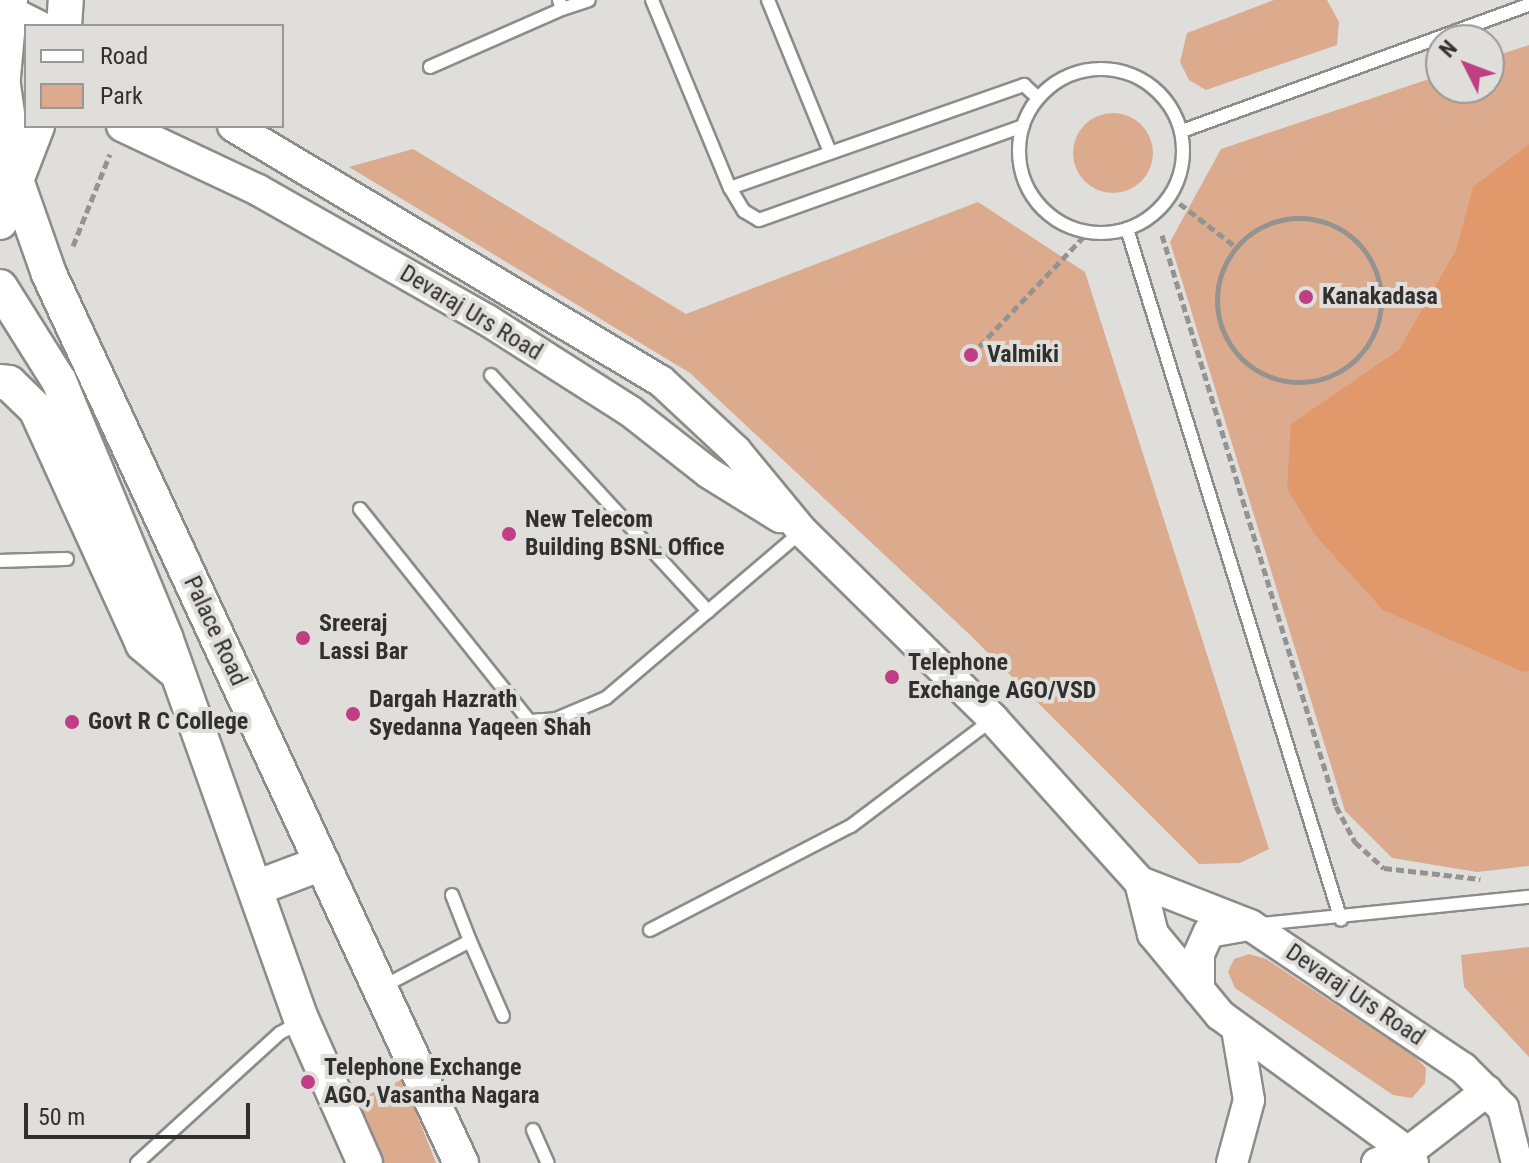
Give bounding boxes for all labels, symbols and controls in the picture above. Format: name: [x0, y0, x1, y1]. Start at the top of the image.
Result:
legend: [24, 24, 284, 128]
north arrow: [1425, 24, 1505, 104]
text: N: [1434, 36, 1462, 62]
text: Road: [100, 42, 148, 70]
text: Park: [100, 82, 143, 110]
street label: Devaraj Urs Road: [395, 259, 547, 367]
place label: Kanakadasa: [1322, 283, 1438, 311]
marker: Kanakadasa: [1297, 288, 1315, 306]
place label: Valmiki: [987, 341, 1059, 369]
marker: Valmiki: [962, 346, 980, 364]
place label: New Telecom Building BSNL Office: [525, 506, 725, 562]
marker: New Telecom Building BSNL Office: [500, 525, 518, 543]
street label: Palace Road: [177, 572, 253, 690]
place label: Sreeraj Lassi Bar: [319, 610, 408, 666]
marker: Sreeraj Lassi Bar: [294, 629, 312, 647]
place label: Telephone Exchange AGO/VSD: [908, 649, 1096, 705]
marker: Telephone Exchange AGO/VSD: [883, 668, 901, 686]
place label: Dargah Hazrath Syedanna Yaqeen Shah: [369, 686, 591, 742]
marker: Dargah Hazrath Syedanna Yaqeen Shah: [344, 705, 362, 723]
place label: Govt R C College: [88, 708, 248, 736]
marker: Govt R C College: [63, 713, 81, 731]
street label: Devaraj Urs Road: [1280, 938, 1430, 1052]
place label: Telephone Exchange AGO, Vasantha Nagara: [324, 1054, 540, 1110]
marker: Telephone Exchange AGO, Vasantha Nagara: [299, 1073, 317, 1091]
scale bar: [28, 1087, 254, 1137]
text: 50 m: [38, 1103, 85, 1131]

